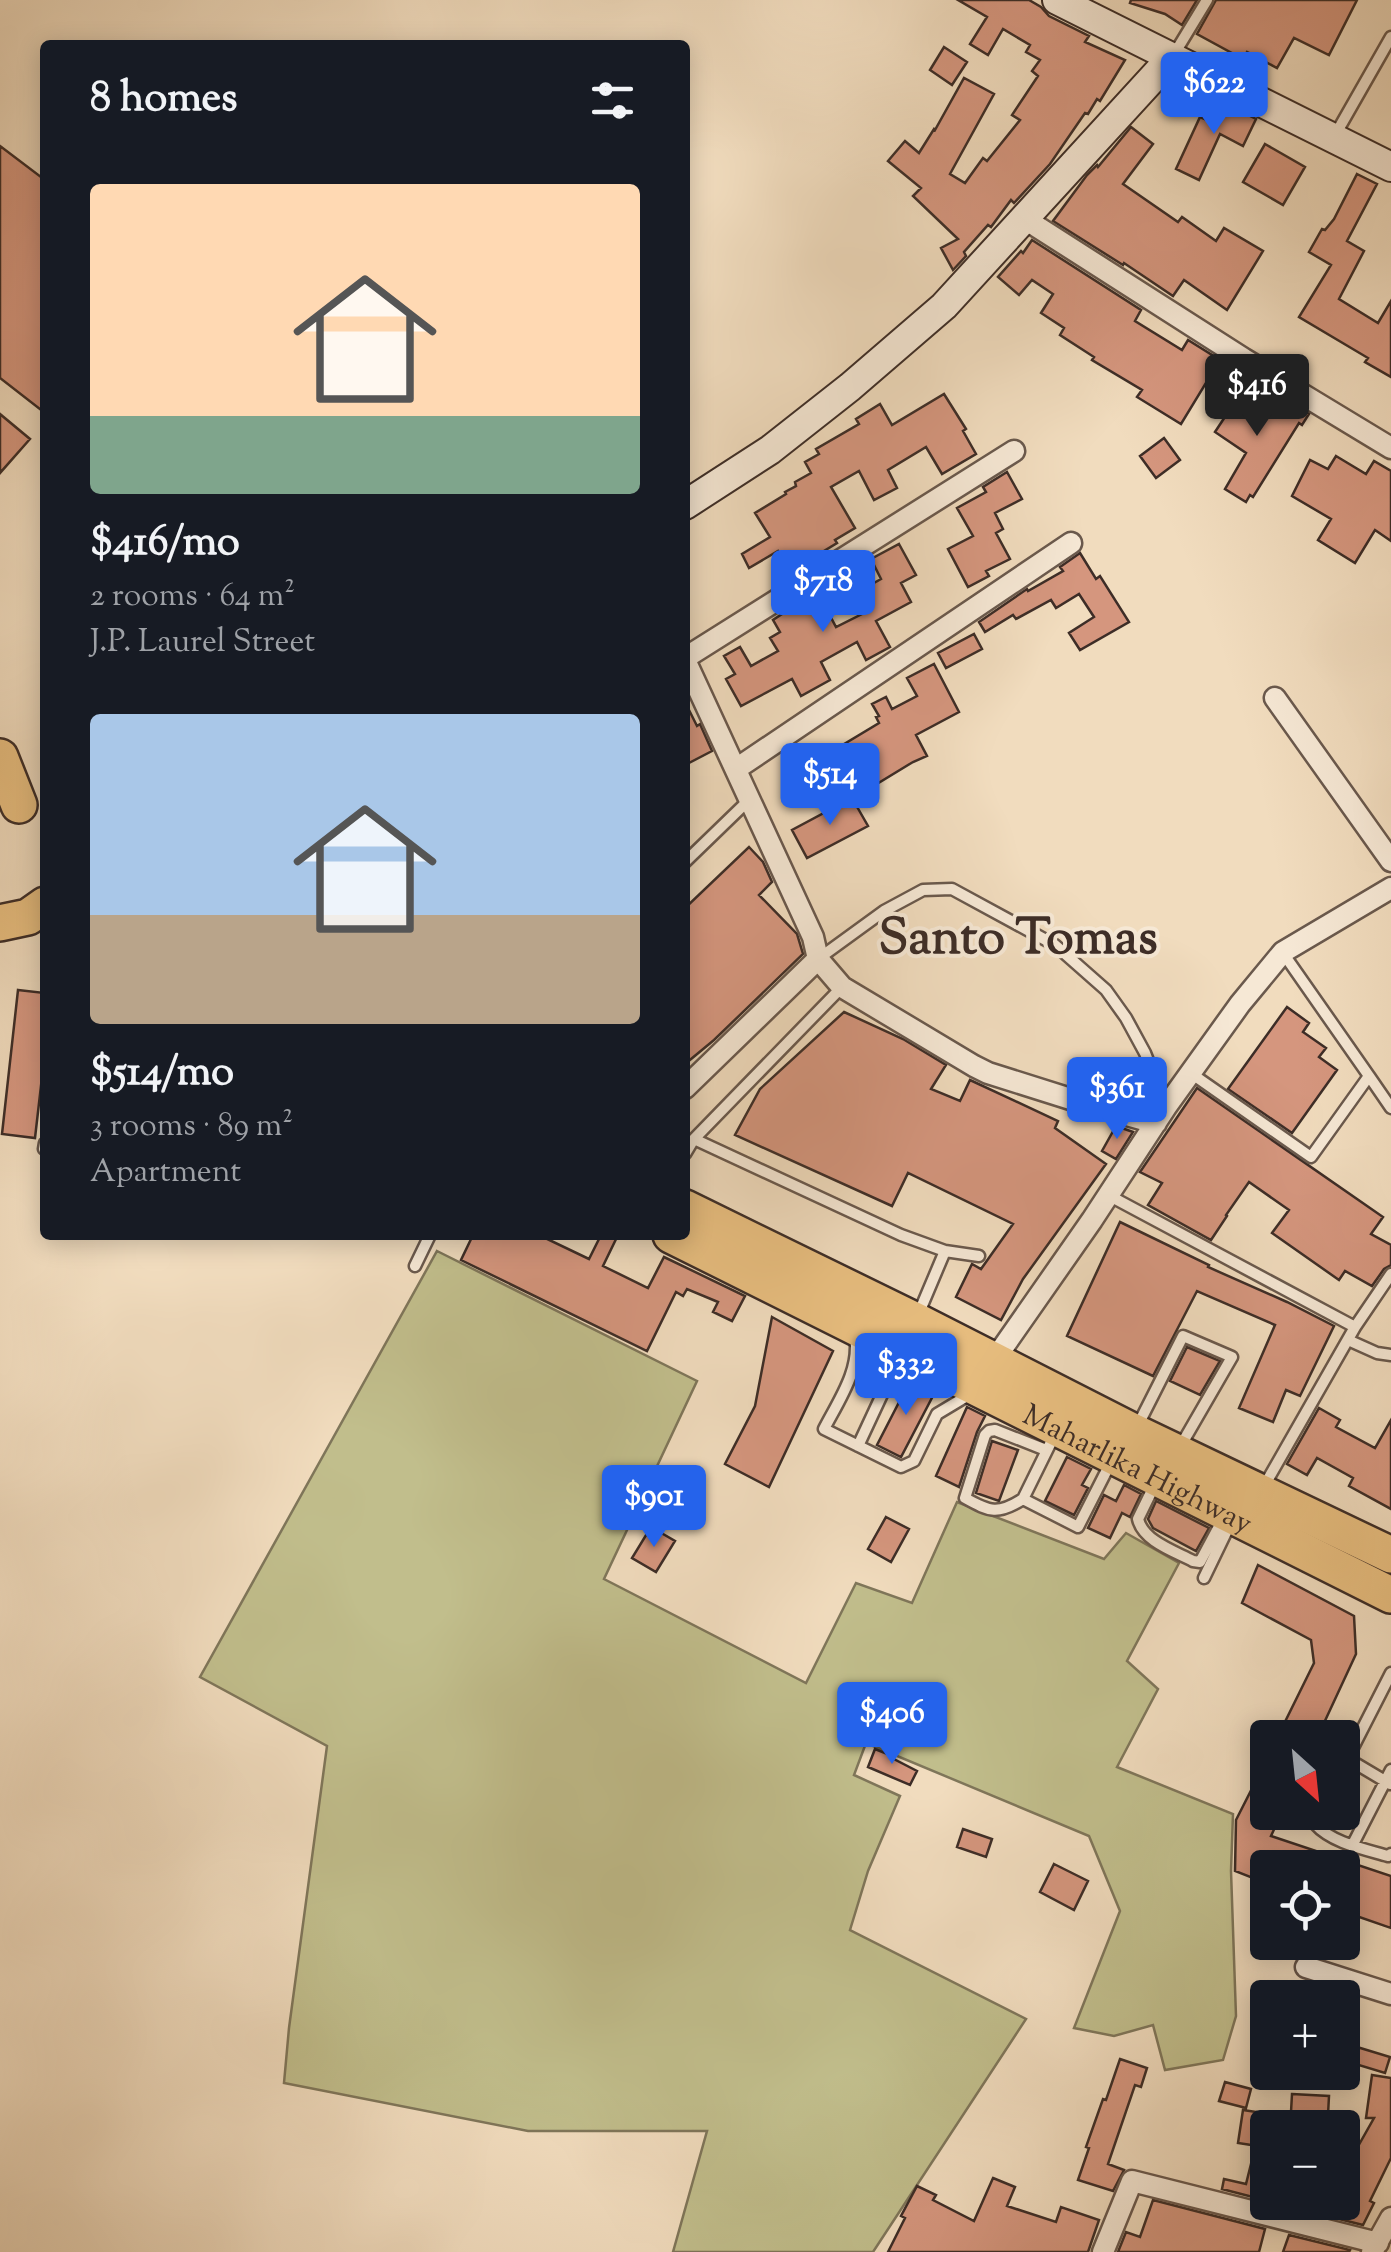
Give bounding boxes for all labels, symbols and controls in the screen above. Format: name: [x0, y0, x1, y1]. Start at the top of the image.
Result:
pin: $622: [1155, 52, 1273, 137]
text: $622: [1183, 61, 1245, 107]
text: 8 homes: [90, 70, 238, 130]
icon: filters: [585, 73, 640, 128]
icon: home: [275, 249, 455, 429]
pin: $416: [1198, 354, 1316, 439]
text: $416: [1227, 363, 1287, 409]
text: $416/mo: [90, 514, 240, 574]
pin: $718: [764, 550, 882, 635]
text: $718: [793, 559, 853, 605]
text: 2 rooms · 64 m²: [90, 574, 295, 620]
text: J.P. Laurel Street: [90, 620, 315, 666]
pin: $514: [771, 743, 889, 828]
text: $514: [802, 752, 858, 798]
icon: home: [275, 779, 455, 959]
district label: Santo Tomas: [878, 905, 1158, 977]
text: $514/mo: [90, 1044, 234, 1104]
pin: $361: [1058, 1057, 1176, 1142]
text: $361: [1089, 1066, 1145, 1112]
text: 3 rooms · 89 m²: [90, 1104, 293, 1150]
text: Apartment: [90, 1150, 241, 1196]
pin: $332: [847, 1333, 965, 1418]
text: $332: [877, 1342, 935, 1388]
street label: Maharlika Highway: [1014, 1395, 1259, 1546]
pin: $901: [595, 1465, 713, 1550]
text: $901: [624, 1474, 684, 1520]
pin: $406: [833, 1682, 951, 1767]
text: $406: [859, 1691, 925, 1737]
north arrow: [1250, 1720, 1360, 1830]
map controls: [1250, 1720, 1360, 2220]
button: locate: [1250, 1850, 1360, 1960]
button: +: [1250, 1980, 1360, 2090]
button: −: [1250, 2110, 1360, 2220]

